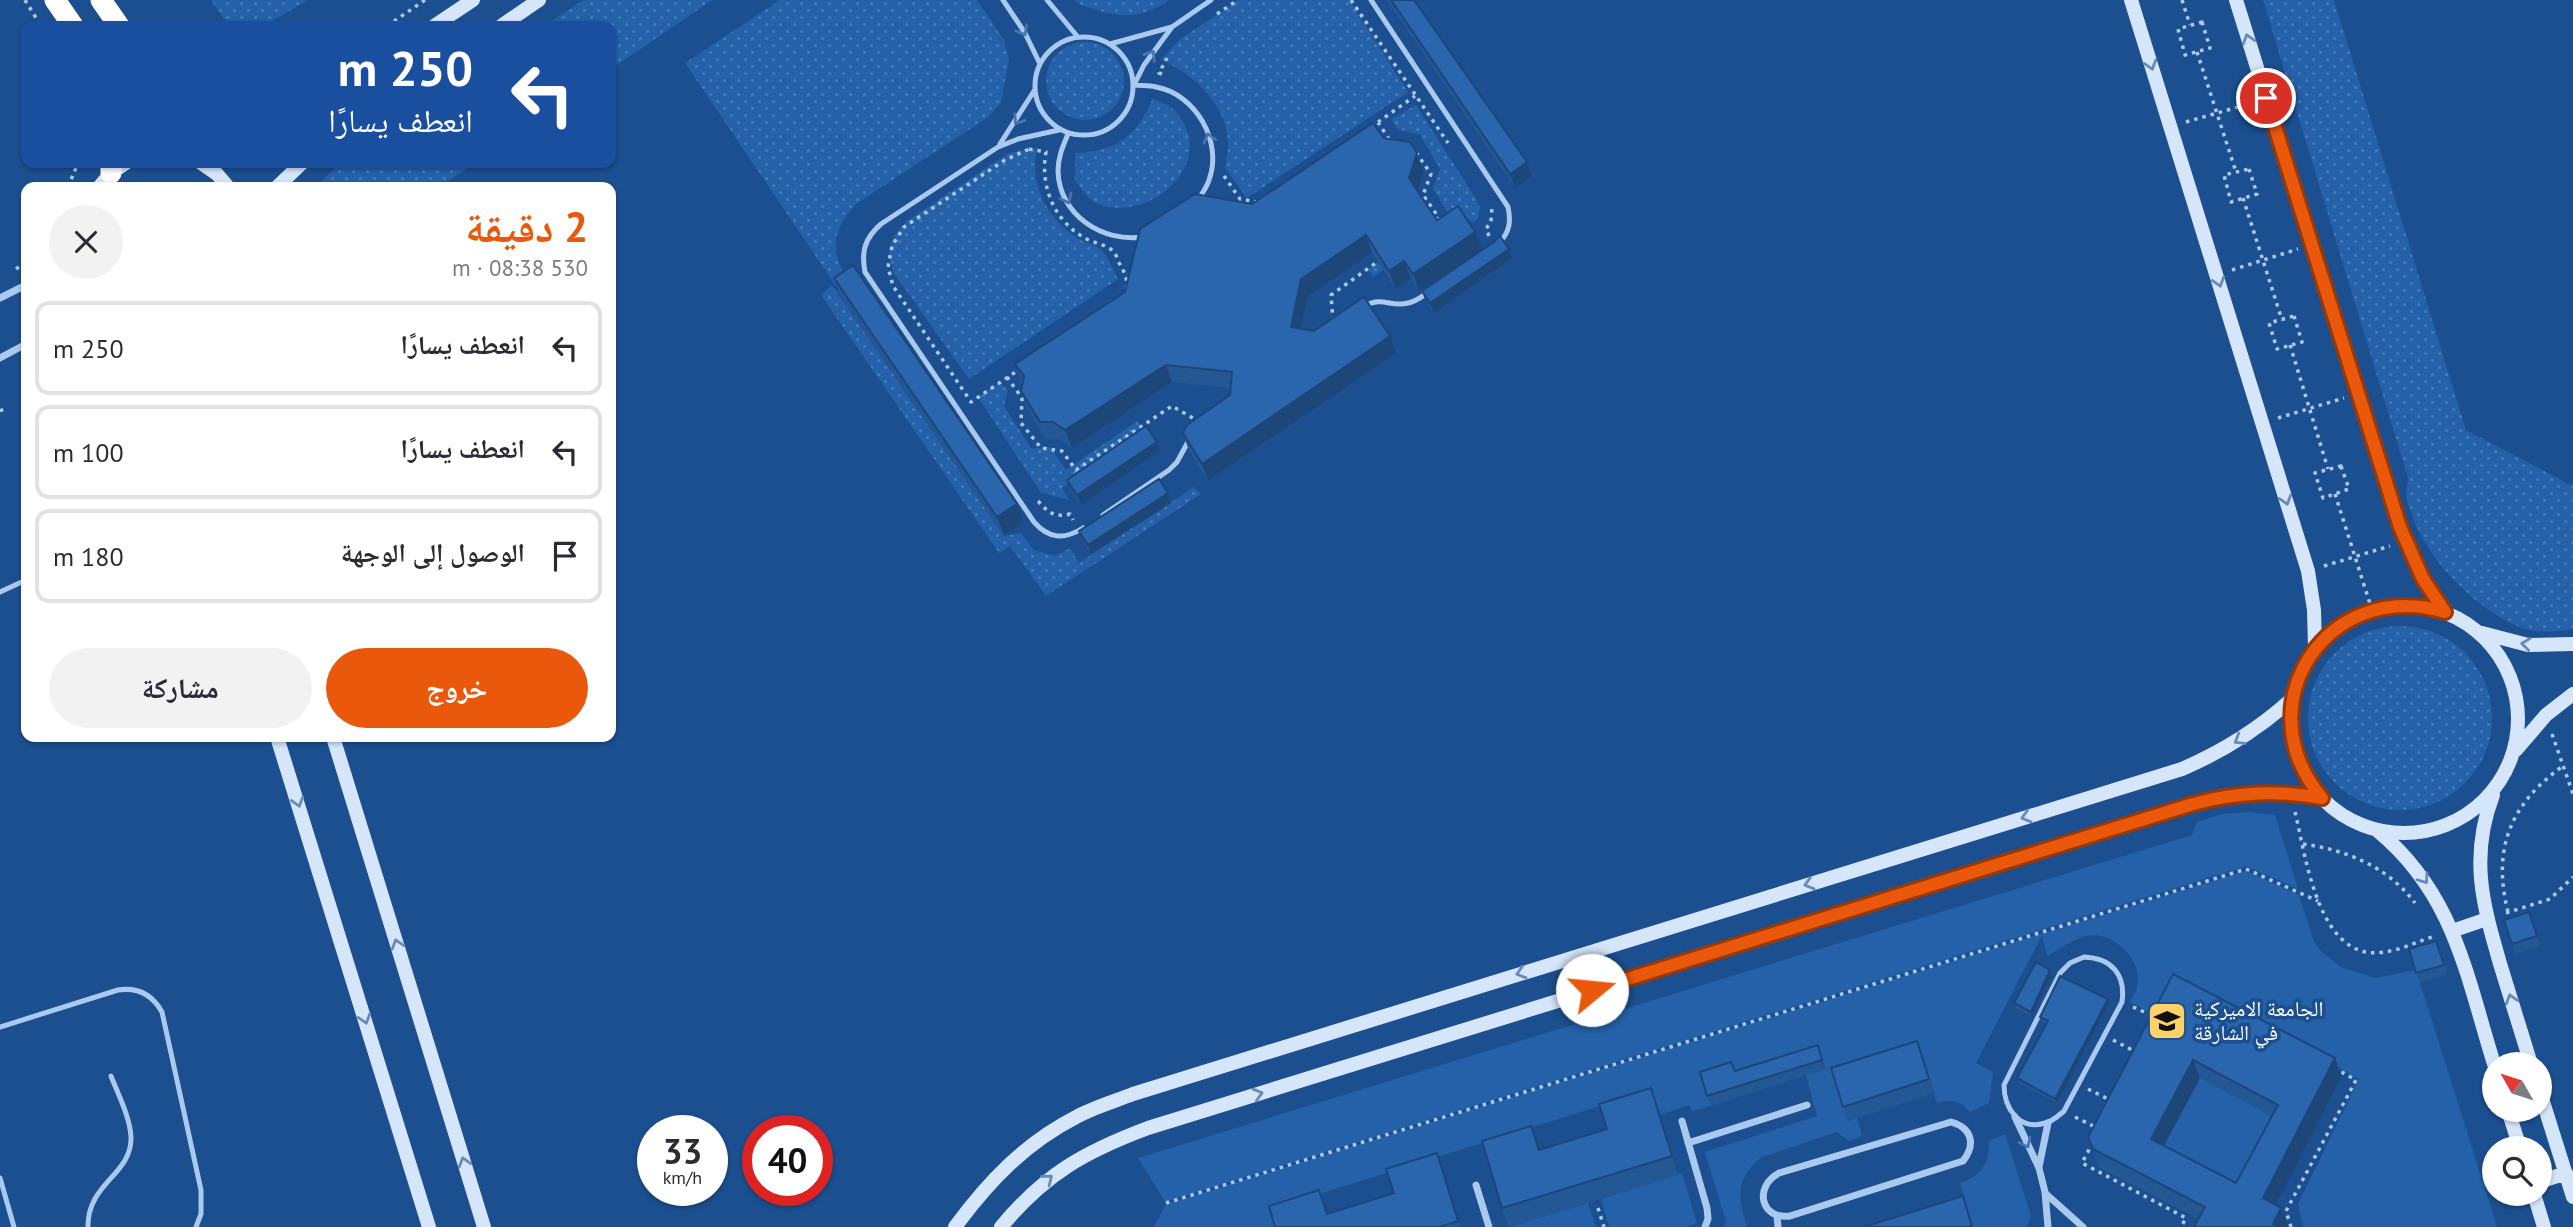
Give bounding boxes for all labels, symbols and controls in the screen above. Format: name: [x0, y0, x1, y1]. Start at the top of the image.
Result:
one-way arrow: [1015, 24, 1028, 37]
one-way arrow: [2242, 34, 2257, 46]
text: 250 m: [338, 36, 473, 100]
icon: left: [497, 49, 588, 140]
one-way arrow: [1143, 49, 1156, 62]
one-way arrow: [2143, 58, 2157, 71]
pin: [2236, 68, 2296, 128]
icon: arrive: [2247, 79, 2285, 117]
text: انعطف يسارًا: [328, 99, 473, 141]
one-way arrow: [1013, 112, 1026, 125]
one-way arrow: [1202, 132, 1217, 144]
one-way arrow: [1058, 191, 1072, 204]
text: 2 دقيقة: [465, 199, 588, 254]
button: close: [49, 205, 123, 279]
text: 530 m · 08:38: [452, 253, 588, 282]
one-way arrow: [2210, 276, 2225, 288]
text: انعطف يسارًا: [401, 328, 525, 361]
icon: left: [546, 329, 584, 367]
text: 250 m: [53, 332, 124, 365]
text: انعطف يسارًا: [401, 432, 525, 465]
icon: left: [546, 433, 584, 471]
text: 100 m: [53, 436, 124, 469]
one-way arrow: [2278, 493, 2292, 505]
text: الوصول إلى الوجهة: [341, 536, 525, 569]
icon: arrive: [546, 537, 584, 575]
text: 180 m: [53, 540, 124, 573]
one-way arrow: [2520, 636, 2531, 651]
button: مشاركة: [49, 648, 312, 728]
button: خروج: [326, 648, 588, 728]
one-way arrow: [2234, 732, 2247, 745]
one-way arrow: [289, 796, 304, 808]
one-way arrow: [2020, 809, 2032, 824]
one-way arrow: [2415, 871, 2428, 884]
one-way arrow: [1803, 876, 1815, 891]
one-way arrow: [391, 939, 405, 951]
position arrow: [1555, 953, 1629, 1027]
one-way arrow: [1516, 965, 1528, 980]
one-way arrow: [2505, 993, 2519, 1006]
place label: الجامعة الاميركية في الشارقة: [2194, 995, 2323, 1049]
school or university icon: الجامعة الاميركية في الشارقة: [2146, 1000, 2188, 1042]
one-way arrow: [356, 1013, 371, 1025]
north arrow: [2482, 1052, 2552, 1122]
map controls: [2482, 1052, 2552, 1206]
one-way arrow: [1251, 1087, 1263, 1102]
speed limit sign: 40: [742, 1115, 833, 1206]
text: 33: [663, 1128, 702, 1174]
one-way arrow: [2018, 1136, 2032, 1148]
button: search: [2482, 1136, 2552, 1206]
one-way arrow: [458, 1156, 473, 1168]
text: km/h: [663, 1166, 702, 1189]
one-way arrow: [1040, 1175, 1053, 1187]

